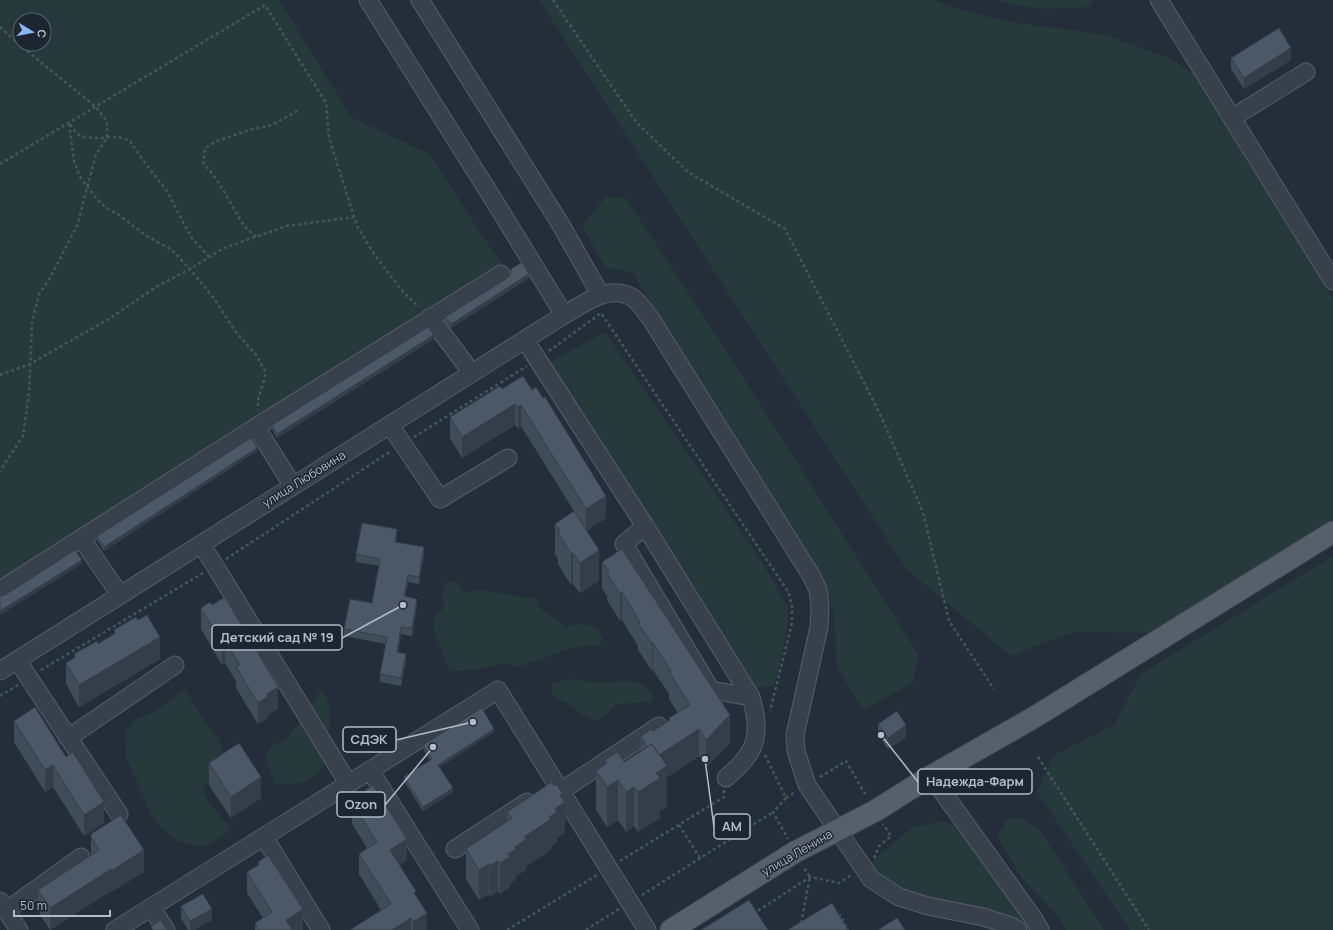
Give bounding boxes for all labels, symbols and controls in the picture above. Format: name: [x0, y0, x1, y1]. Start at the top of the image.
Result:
north arrow: [12, 12, 52, 52]
text: С: [34, 29, 50, 39]
street label: улица Любовина: [259, 446, 349, 511]
callout: Детский сад № 19: [212, 625, 342, 650]
text: Детский сад № 19: [220, 628, 334, 646]
callout: СДЭК: [343, 727, 396, 752]
text: СДЭК: [351, 730, 388, 748]
callout: Надежда-Фарм: [918, 769, 1032, 794]
text: Надежда-Фарм: [926, 772, 1024, 790]
callout: Ozon: [337, 792, 385, 817]
text: Ozon: [345, 795, 377, 813]
callout: АМ: [714, 814, 750, 839]
text: АМ: [722, 817, 742, 835]
street label: улица Ленина: [758, 825, 835, 880]
scale bar: [14, 892, 110, 918]
text: 50 m: [20, 897, 47, 914]

